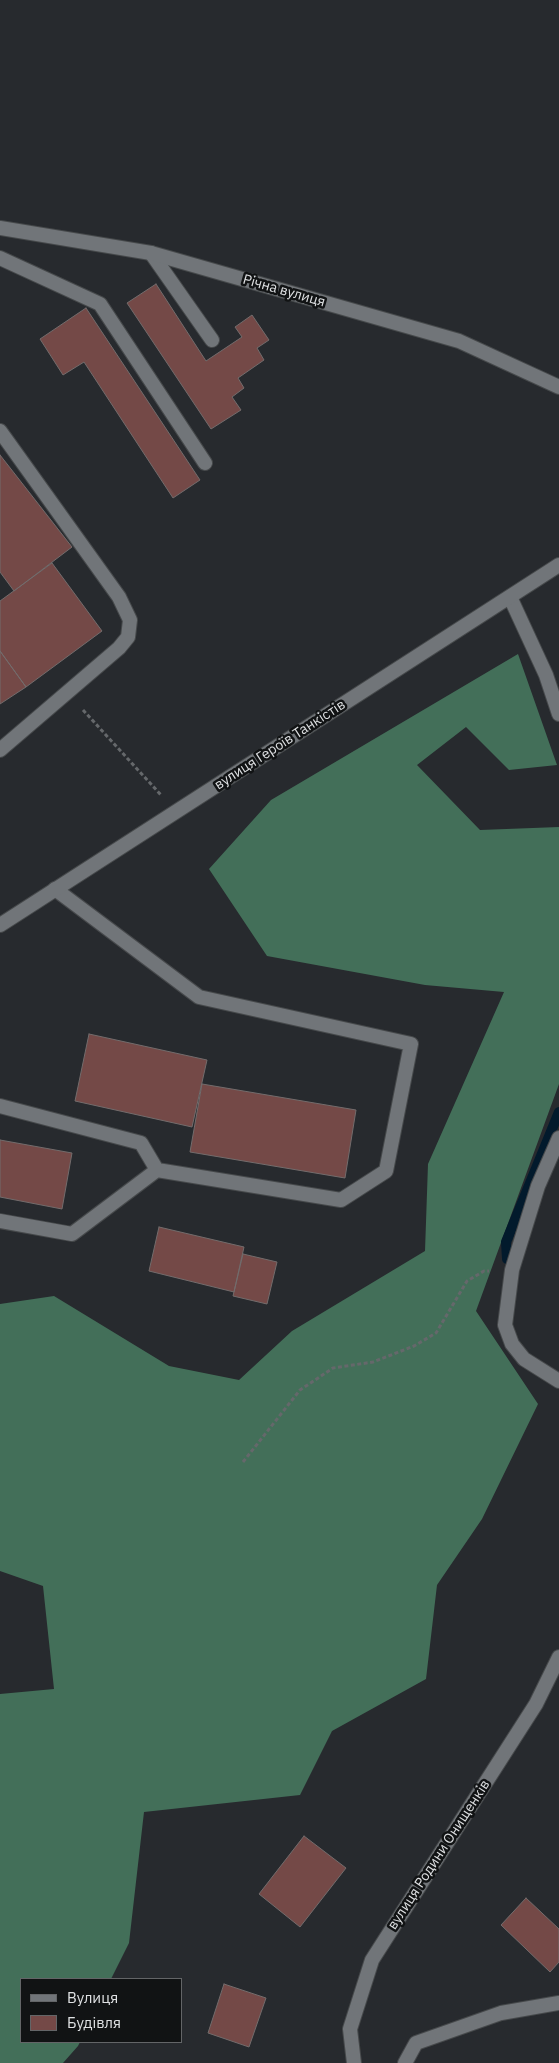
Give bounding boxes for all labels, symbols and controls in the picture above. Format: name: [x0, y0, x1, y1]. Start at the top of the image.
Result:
street label: Річна вулиця: [241, 271, 327, 311]
street label: вулиця Героїв Танкістів: [211, 696, 349, 794]
street label: вулиця Родини Онищенків: [384, 1777, 494, 1933]
legend: [20, 1978, 182, 2043]
text: Вулиця: [67, 1988, 118, 2007]
text: Будівля: [67, 2013, 121, 2032]

